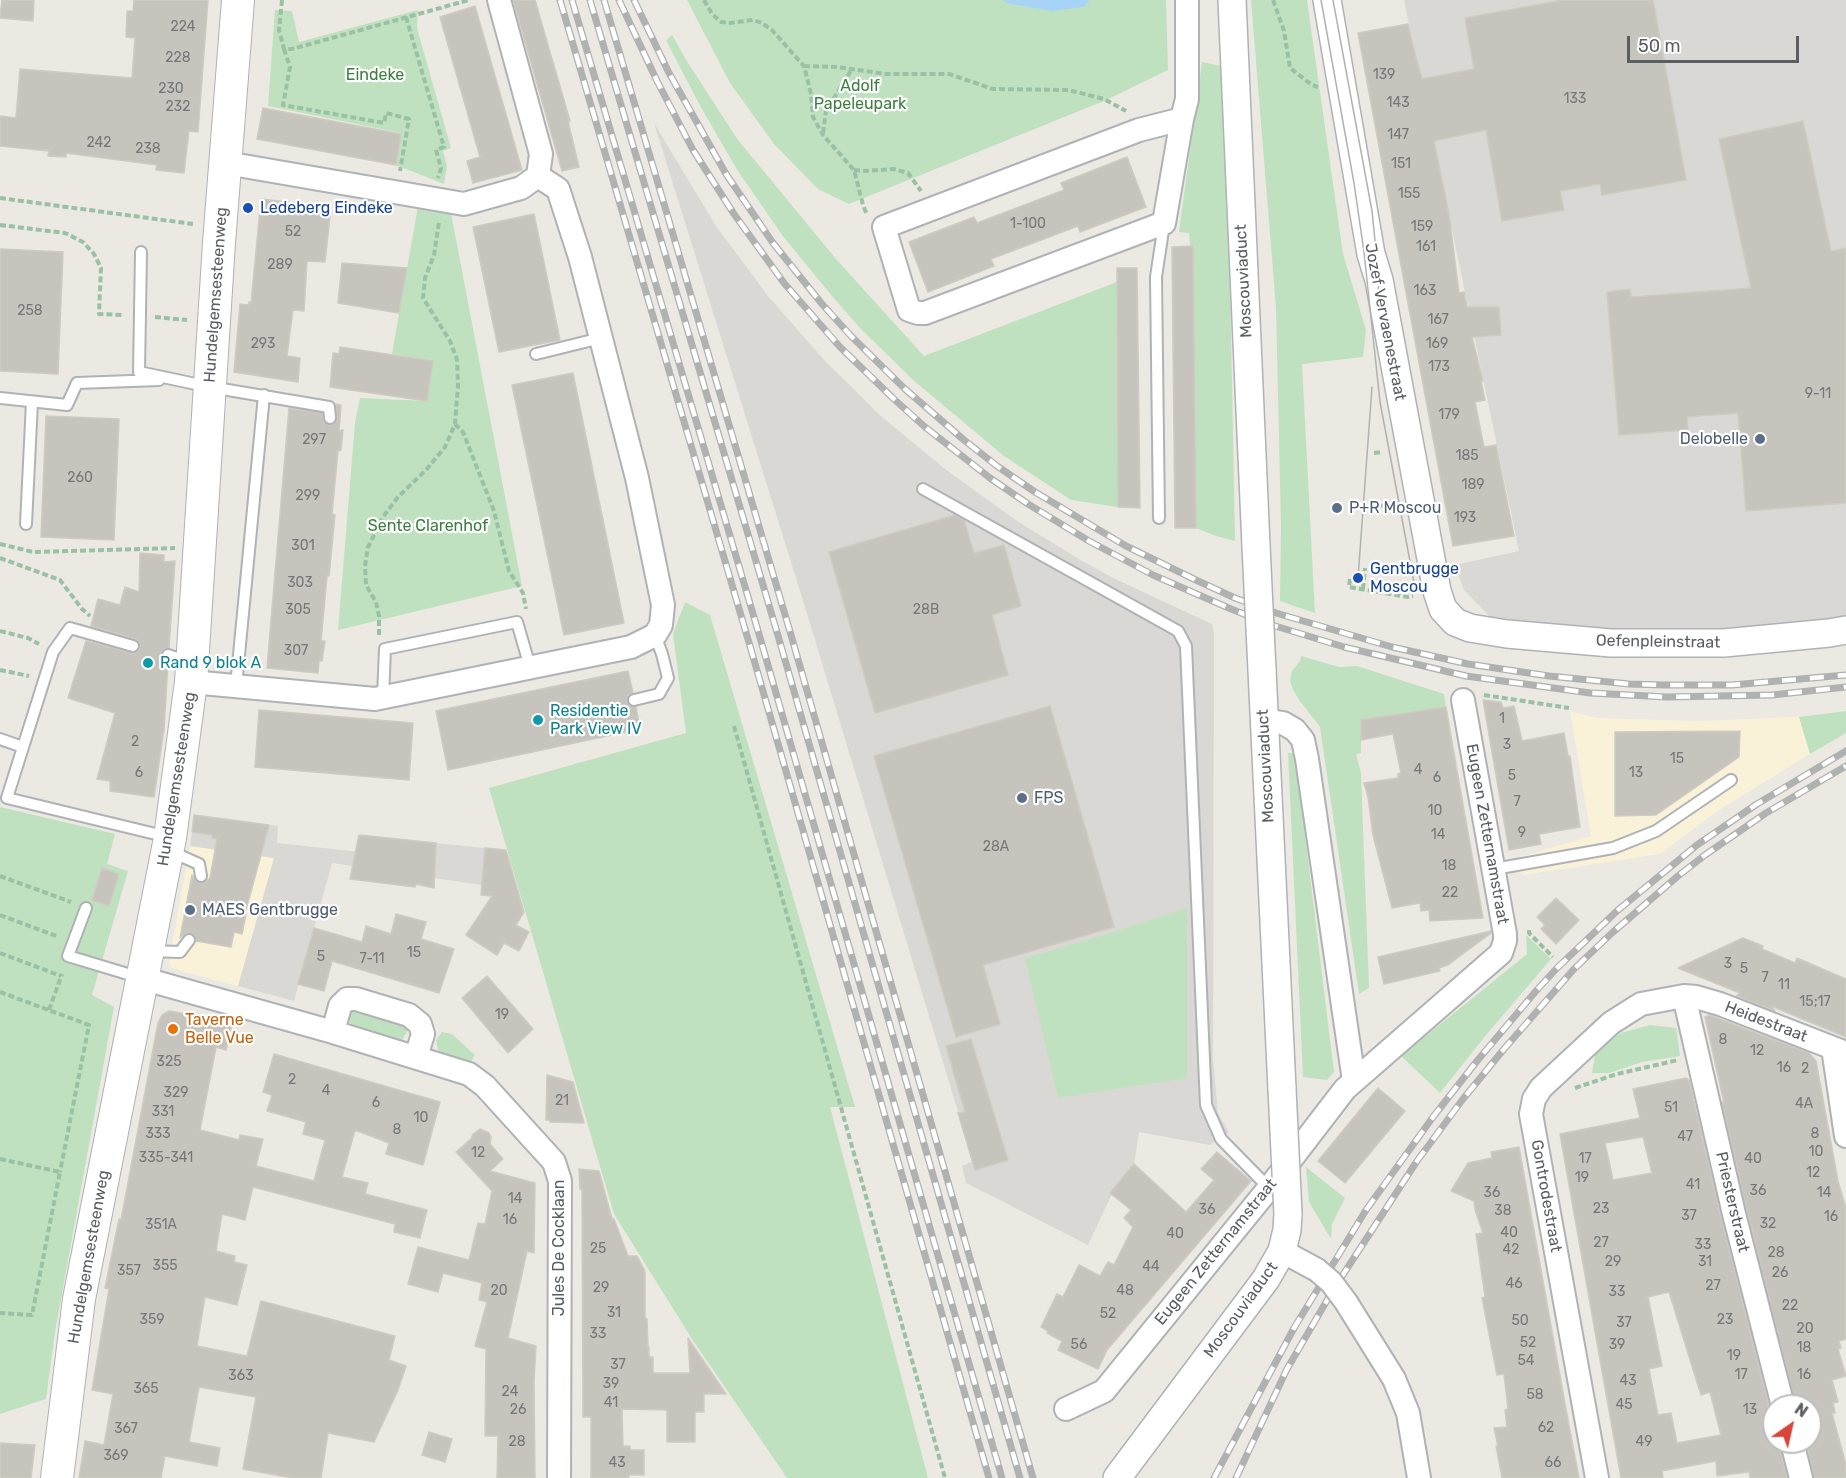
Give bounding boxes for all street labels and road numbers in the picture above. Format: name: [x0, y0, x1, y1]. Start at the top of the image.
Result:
street label: Hundelgemsesteenweg: [200, 207, 232, 383]
street label: Moscouviaduct: [1231, 224, 1257, 338]
street label: Jozef Vervaenestraat: [1360, 242, 1410, 402]
street label: Oefenpleinstraat: [1596, 631, 1720, 653]
street label: Hundelgemsesteenweg: [154, 691, 200, 867]
street label: Moscouviaduct: [1253, 709, 1279, 823]
street label: Eugeen Zetternamstraat: [1462, 742, 1512, 926]
street label: Heidestraat: [1722, 997, 1810, 1047]
street label: Gontrodestraat: [1527, 1138, 1565, 1254]
street label: Priesterstraat: [1711, 1150, 1753, 1254]
street label: Hundelgemsesteenweg: [64, 1169, 114, 1345]
street label: Eugeen Zetternamstraat: [1151, 1175, 1281, 1329]
street label: Jules De Cocklaan: [549, 1180, 569, 1316]
street label: Moscouviaduct: [1200, 1258, 1282, 1362]

